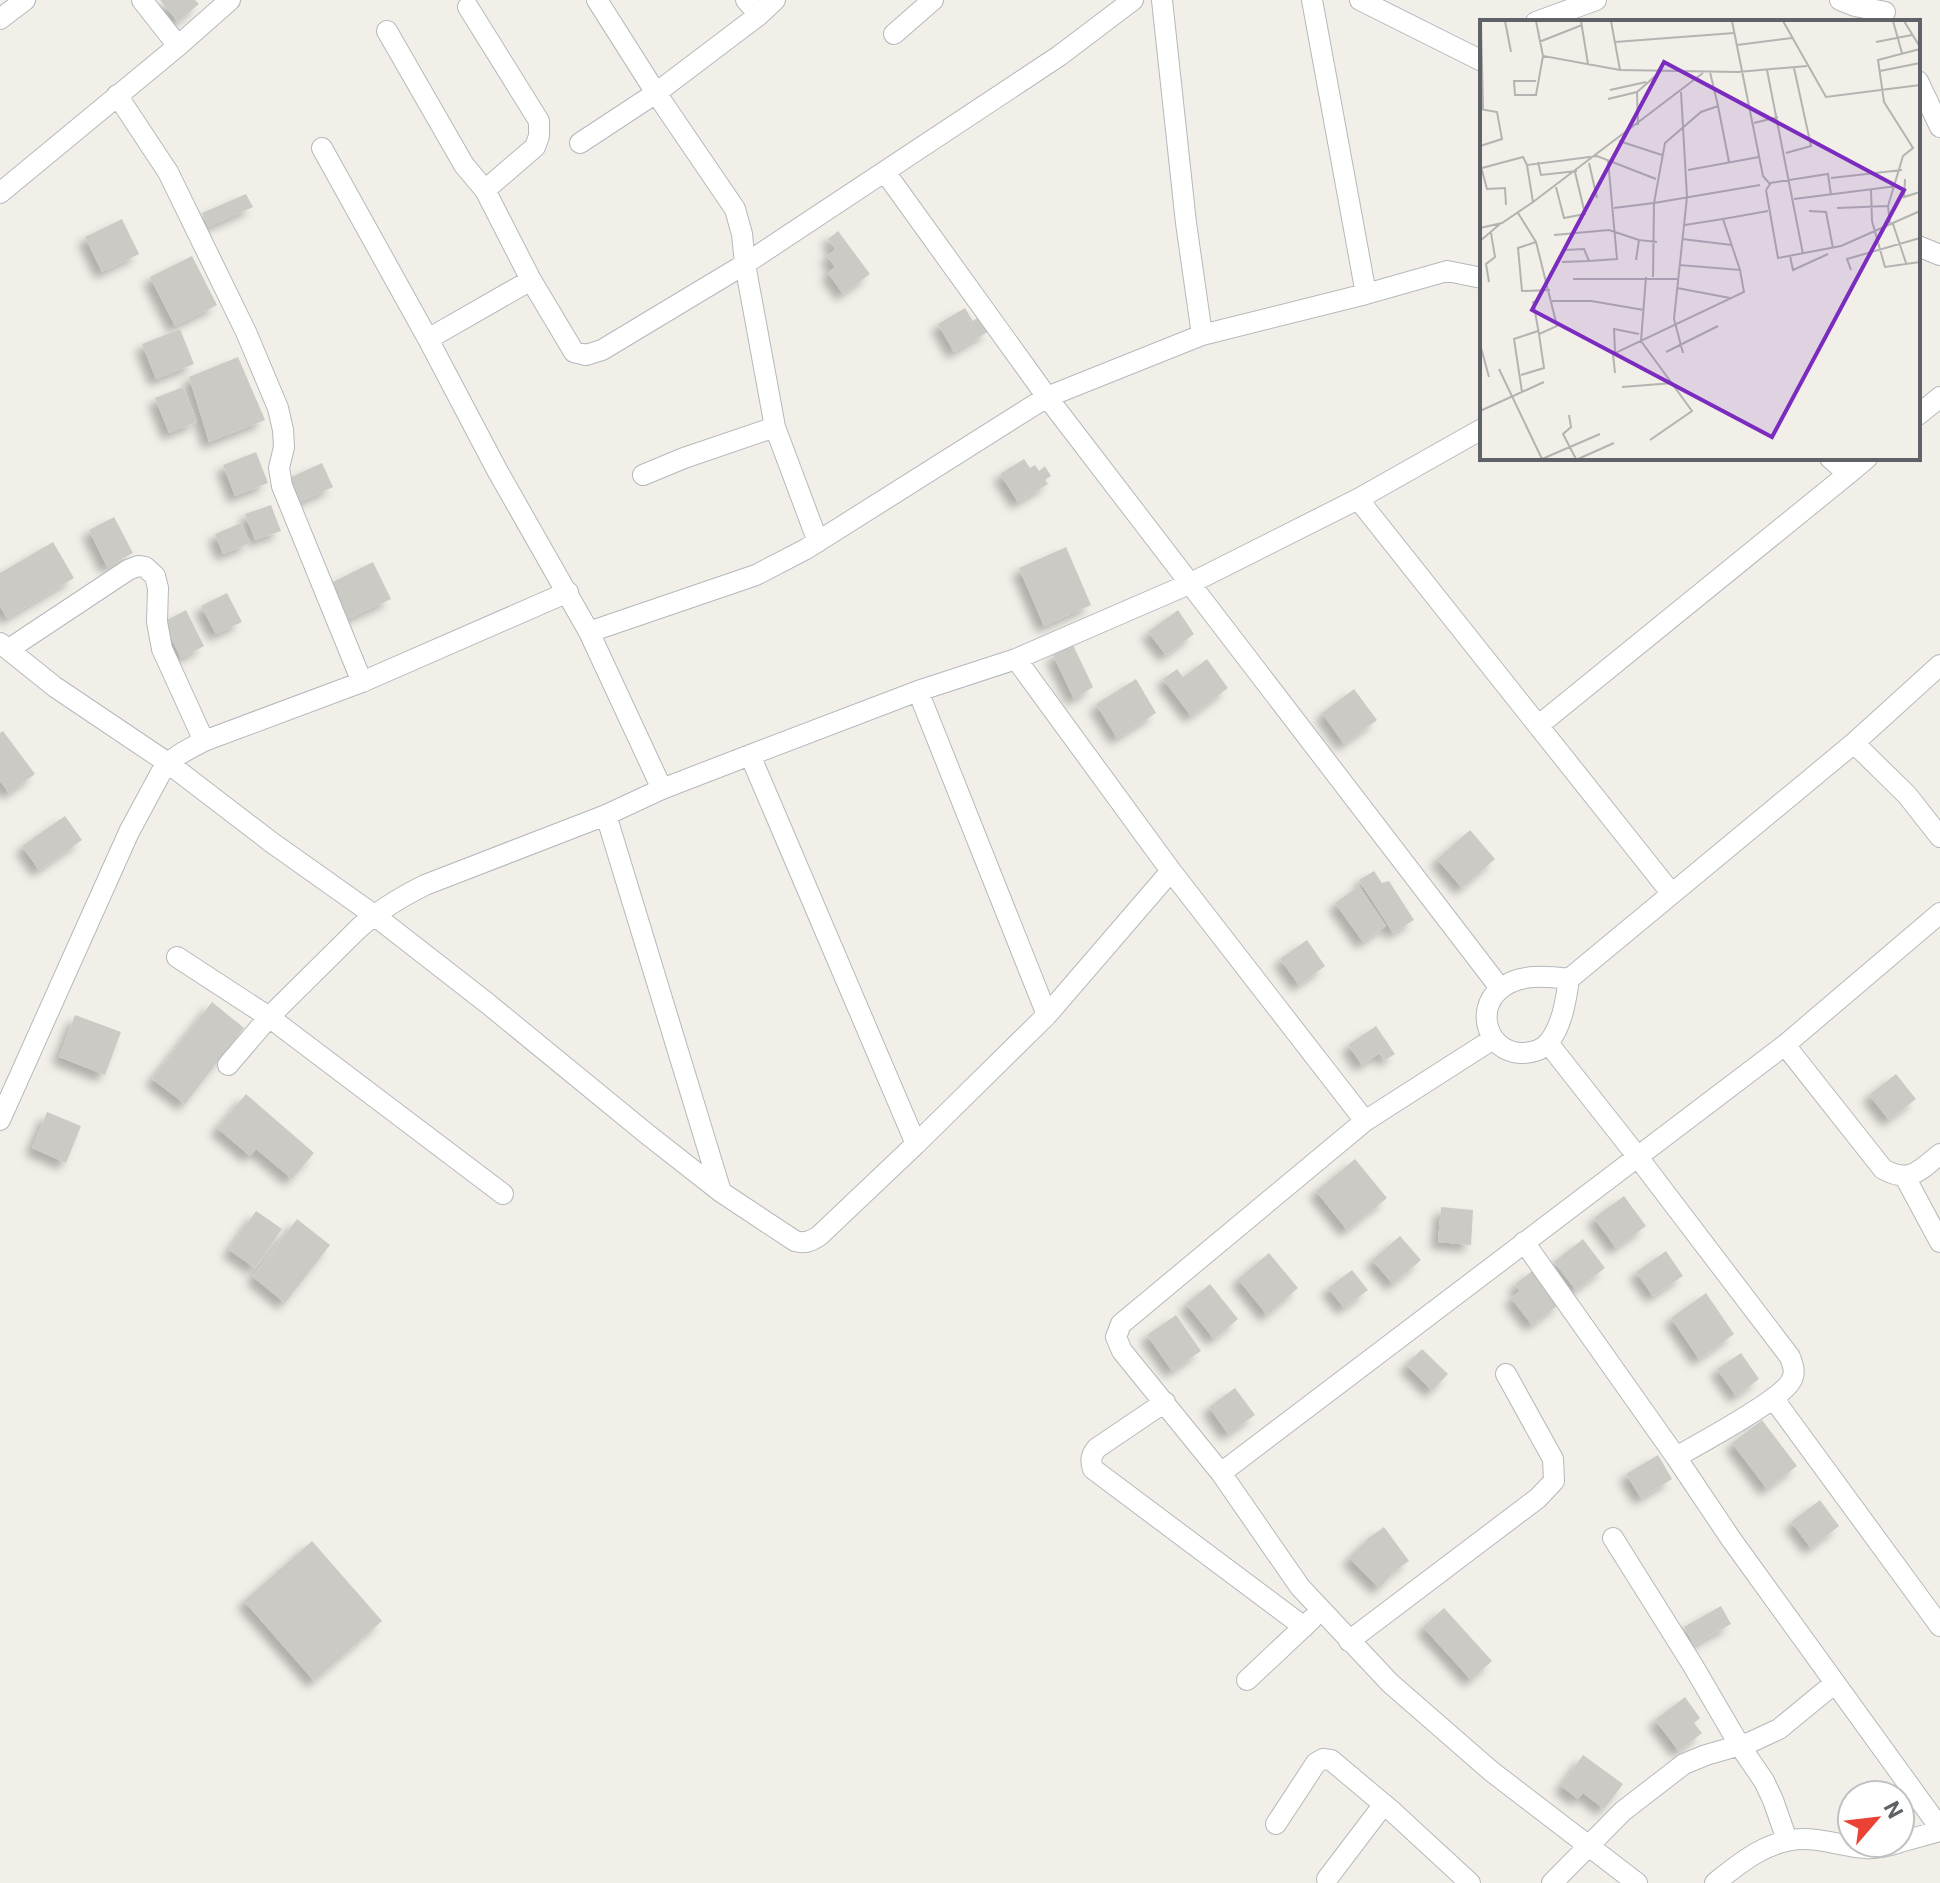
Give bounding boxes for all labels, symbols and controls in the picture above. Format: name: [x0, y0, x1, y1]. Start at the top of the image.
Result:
inset map: [1480, 20, 1920, 460]
north arrow: [1836, 1779, 1916, 1859]
text: N: [1879, 1797, 1908, 1823]

